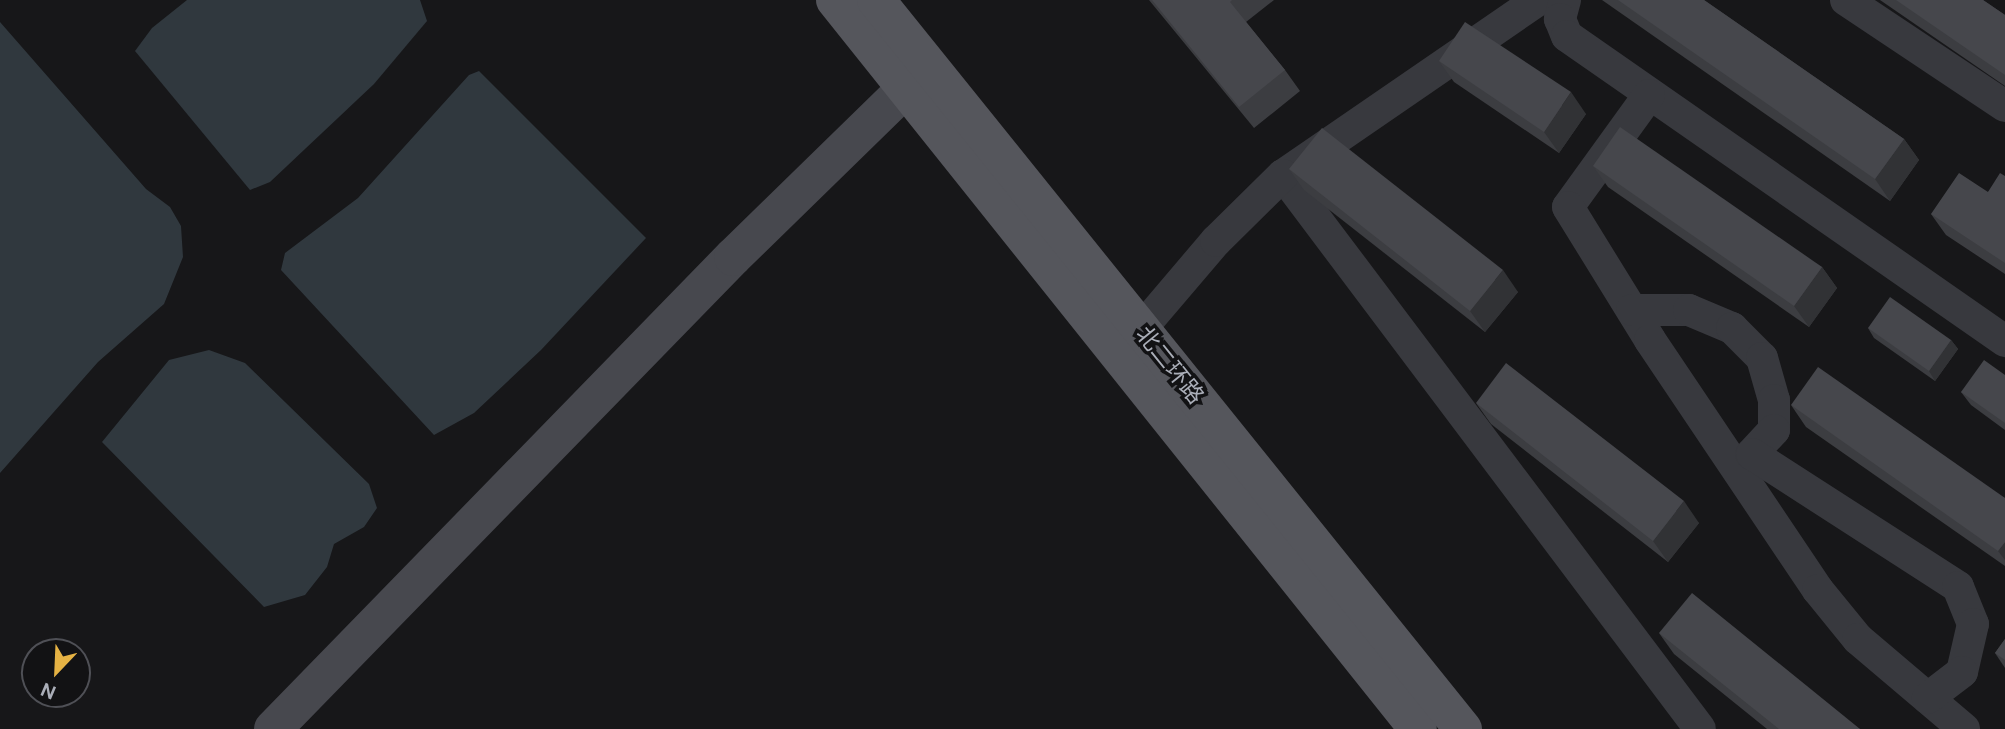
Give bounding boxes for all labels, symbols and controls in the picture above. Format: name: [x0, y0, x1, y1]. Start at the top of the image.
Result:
street label: 北二环路: [1130, 321, 1210, 409]
north arrow: [21, 638, 91, 708]
text: N: [37, 677, 60, 705]

